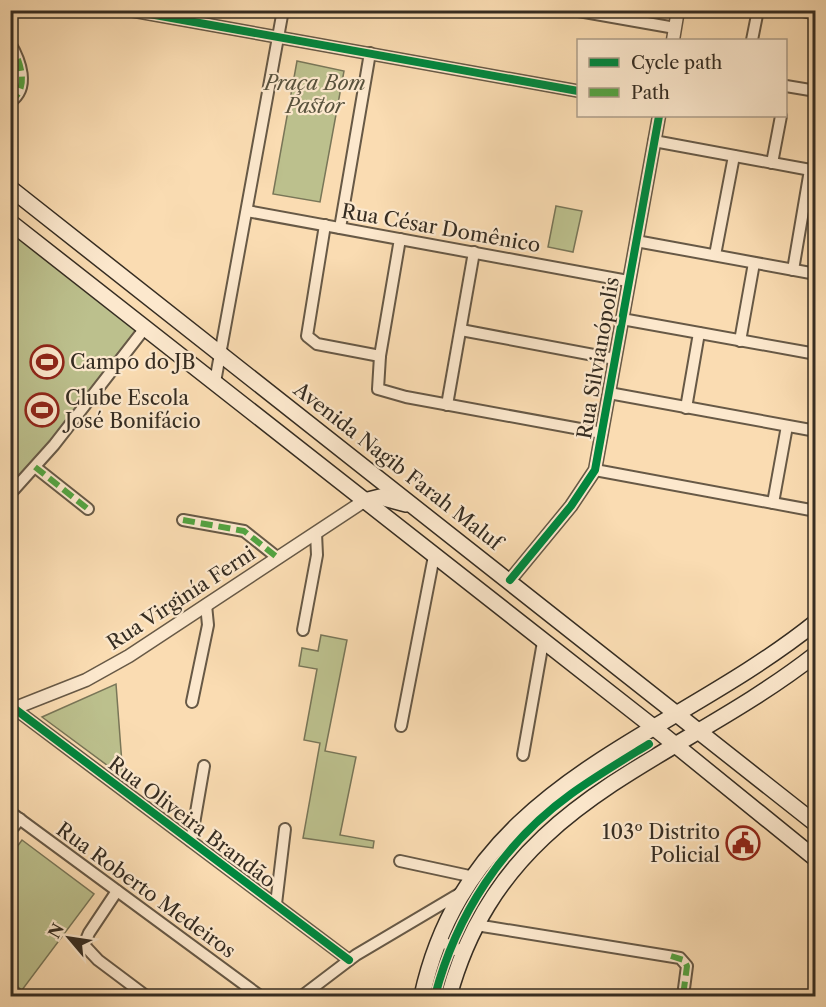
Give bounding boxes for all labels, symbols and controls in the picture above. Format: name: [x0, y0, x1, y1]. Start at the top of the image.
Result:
legend: [577, 39, 787, 117]
text: Cycle path: [631, 52, 722, 74]
park label: Praça Bom Pastor: [262, 71, 366, 118]
text: Path: [631, 82, 670, 104]
street label: Rua César Domênico: [340, 199, 542, 257]
street label: Rua Silvianópolis: [572, 275, 624, 441]
sports icon: Campo do JB: [29, 344, 65, 380]
place label: Campo do JB: [70, 350, 196, 374]
street label: Avenida Nagib Farah Maluf: [288, 377, 509, 557]
place label: Clube Escola José Bonifácio: [62, 386, 201, 433]
sports icon: Clube Escola José Bonifácio: [24, 392, 60, 428]
street label: Rua Virginía Ferni: [102, 541, 260, 655]
street label: Rua Oliveira Brandão: [104, 751, 280, 893]
street label: Rua Roberto Medeiros: [52, 817, 240, 963]
place label: 103º Distrito Policial: [602, 820, 720, 867]
public building icon: 103º Distrito Policial: [725, 825, 761, 861]
north arrow: [39, 908, 99, 968]
text: N: [44, 920, 68, 942]

